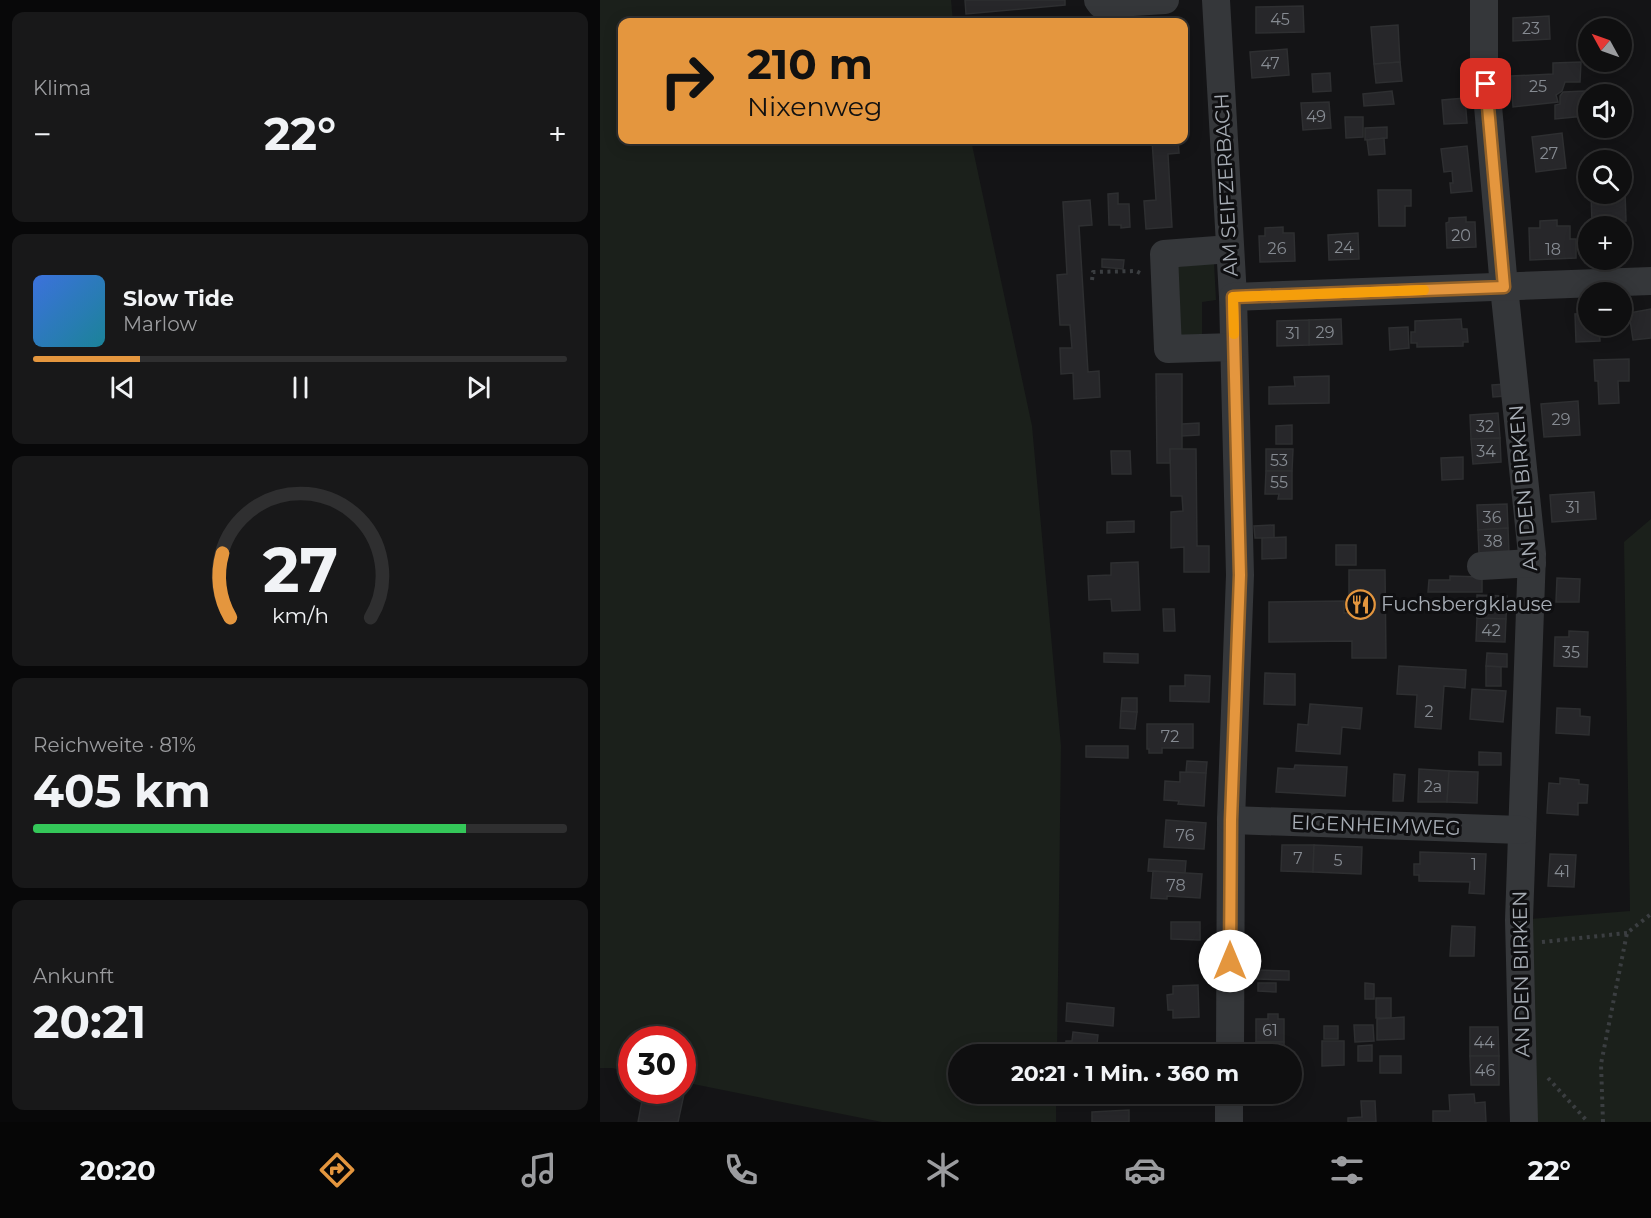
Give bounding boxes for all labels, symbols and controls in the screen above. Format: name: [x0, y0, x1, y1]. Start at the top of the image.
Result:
house number: 45: [1270, 10, 1290, 29]
north arrow: [1578, 18, 1632, 72]
map controls: [1578, 18, 1632, 336]
house number: 23: [1522, 19, 1540, 38]
text: 210 m: [747, 38, 873, 90]
icon: right: [648, 42, 726, 120]
house number: 47: [1260, 54, 1280, 73]
pin: [1460, 58, 1511, 109]
icon: arrive: [1469, 67, 1502, 100]
text: Klima: [33, 76, 91, 100]
house number: 25: [1529, 77, 1547, 96]
button: sound: [1578, 84, 1632, 138]
text: Nixenweg: [747, 90, 883, 123]
street label: AM SEIFZERBACH: [1209, 93, 1243, 277]
text: 22°: [264, 106, 336, 161]
house number: 49: [1306, 107, 1326, 126]
text: −: [33, 114, 52, 154]
text: +: [548, 114, 567, 154]
house number: 27: [1540, 144, 1558, 163]
button: search: [1578, 150, 1632, 204]
button: +: [1578, 216, 1632, 270]
house number: 20: [1451, 226, 1471, 245]
house number: 24: [1334, 238, 1354, 257]
house number: 26: [1268, 239, 1287, 258]
house number: 18: [1545, 240, 1561, 259]
button: −: [1578, 282, 1632, 336]
text: Slow Tide: [123, 285, 234, 312]
text: Marlow: [123, 312, 197, 336]
house number: 29: [1316, 323, 1334, 342]
house number: 31: [1286, 324, 1300, 343]
icon: previous: [106, 371, 139, 404]
icon: pause: [284, 371, 317, 404]
icon: next: [462, 371, 495, 404]
street label: AN DEN BIRKEN: [1504, 404, 1542, 572]
house number: 29: [1552, 410, 1570, 429]
house number: 32: [1476, 417, 1494, 436]
house number: 34: [1476, 442, 1496, 461]
house number: 53: [1270, 451, 1288, 470]
house number: 55: [1270, 473, 1288, 492]
house number: 31: [1566, 498, 1580, 517]
house number: 36: [1483, 508, 1502, 527]
text: 27: [262, 532, 338, 608]
house number: 38: [1483, 532, 1503, 551]
restaurant icon: Fuchsbergklause: [1344, 588, 1376, 620]
place label: Fuchsbergklause: [1381, 592, 1553, 616]
text: km/h: [271, 602, 329, 628]
house number: 42: [1481, 621, 1501, 640]
house number: 35: [1562, 643, 1580, 662]
house number: 2: [1424, 702, 1434, 721]
house number: 72: [1161, 727, 1179, 746]
text: Reichweite · 81%: [33, 733, 196, 757]
text: 405 km: [33, 763, 211, 818]
house number: 2a: [1424, 777, 1442, 796]
street label: EIGENHEIMWEG: [1291, 810, 1461, 840]
house number: 76: [1176, 826, 1195, 845]
house number: 7: [1293, 849, 1303, 868]
house number: 5: [1333, 851, 1343, 870]
house number: 1: [1471, 855, 1477, 874]
house number: 41: [1554, 862, 1570, 881]
house number: 78: [1166, 876, 1186, 895]
street label: AN DEN BIRKEN: [1508, 890, 1534, 1058]
position arrow: [1198, 929, 1262, 993]
text: Ankunft: [33, 964, 114, 988]
text: 20:21: [33, 994, 146, 1049]
house number: 61: [1262, 1021, 1278, 1040]
speed limit sign: 30: [618, 1026, 696, 1104]
house number: 44: [1473, 1033, 1495, 1052]
text: 20:21 · 1 Min. · 360 m: [1011, 1060, 1239, 1087]
house number: 46: [1475, 1061, 1495, 1080]
icon: directions: [316, 1149, 358, 1191]
icon: music: [518, 1149, 560, 1191]
icon: phone: [720, 1149, 762, 1191]
icon: climate: [922, 1149, 964, 1191]
icon: car: [1124, 1149, 1166, 1191]
icon: filters: [1326, 1149, 1368, 1191]
text: 20:20: [80, 1154, 156, 1187]
text: 22°: [1528, 1154, 1571, 1187]

